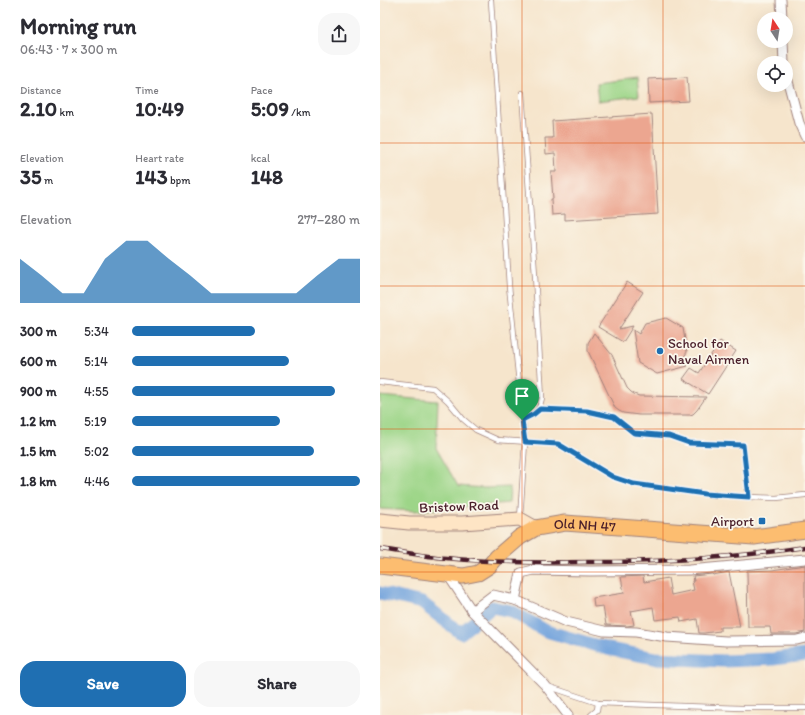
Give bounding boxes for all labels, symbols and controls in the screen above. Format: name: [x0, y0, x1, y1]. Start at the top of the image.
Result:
north arrow: [757, 12, 793, 48]
map controls: [757, 12, 793, 92]
text: Morning run: [20, 13, 136, 40]
button: share: [318, 13, 360, 55]
text: 06:43 · 7 × 300 m: [20, 42, 118, 57]
button: locate: [757, 56, 793, 92]
text: Distance: [20, 84, 61, 97]
text: Time: [135, 84, 159, 97]
text: Pace: [251, 84, 273, 97]
text: 2.10: [20, 97, 57, 121]
text: 10:49: [135, 97, 184, 121]
text: 5:09: [251, 97, 289, 121]
text: km: [57, 106, 74, 119]
text: /km: [289, 106, 311, 119]
text: Elevation: [20, 152, 64, 165]
text: Heart rate: [135, 152, 184, 165]
text: kcal: [251, 152, 270, 165]
text: 35: [20, 165, 41, 189]
text: 143: [135, 165, 168, 189]
text: 148: [251, 165, 283, 189]
text: m: [41, 174, 53, 187]
text: bpm: [168, 174, 190, 187]
text: Elevation: [20, 212, 72, 227]
text: 277–280 m: [297, 212, 360, 227]
text: 300 m: [20, 324, 57, 339]
text: 5:34: [84, 324, 109, 339]
place label: School for Naval Airmen: [668, 335, 750, 368]
marker: School for Naval Airmen: [655, 346, 665, 356]
text: 600 m: [20, 354, 57, 369]
text: 5:14: [84, 354, 108, 369]
pin: [505, 379, 539, 420]
text: 900 m: [20, 384, 57, 399]
text: 4:55: [84, 384, 109, 399]
icon: arrive: [511, 385, 533, 407]
text: 1.2 km: [20, 414, 56, 429]
text: 5:19: [84, 414, 107, 429]
text: 1.5 km: [20, 444, 56, 459]
text: 5:02: [84, 444, 109, 459]
text: 1.8 km: [20, 474, 56, 489]
text: 4:46: [84, 474, 110, 489]
street label: Bristow Road: [419, 497, 500, 516]
place label: Airport: [711, 513, 754, 530]
street label: Old NH 47: [552, 515, 616, 536]
marker: Airport: [757, 516, 767, 526]
button: Save: [20, 661, 186, 707]
button: Share: [194, 661, 360, 707]

